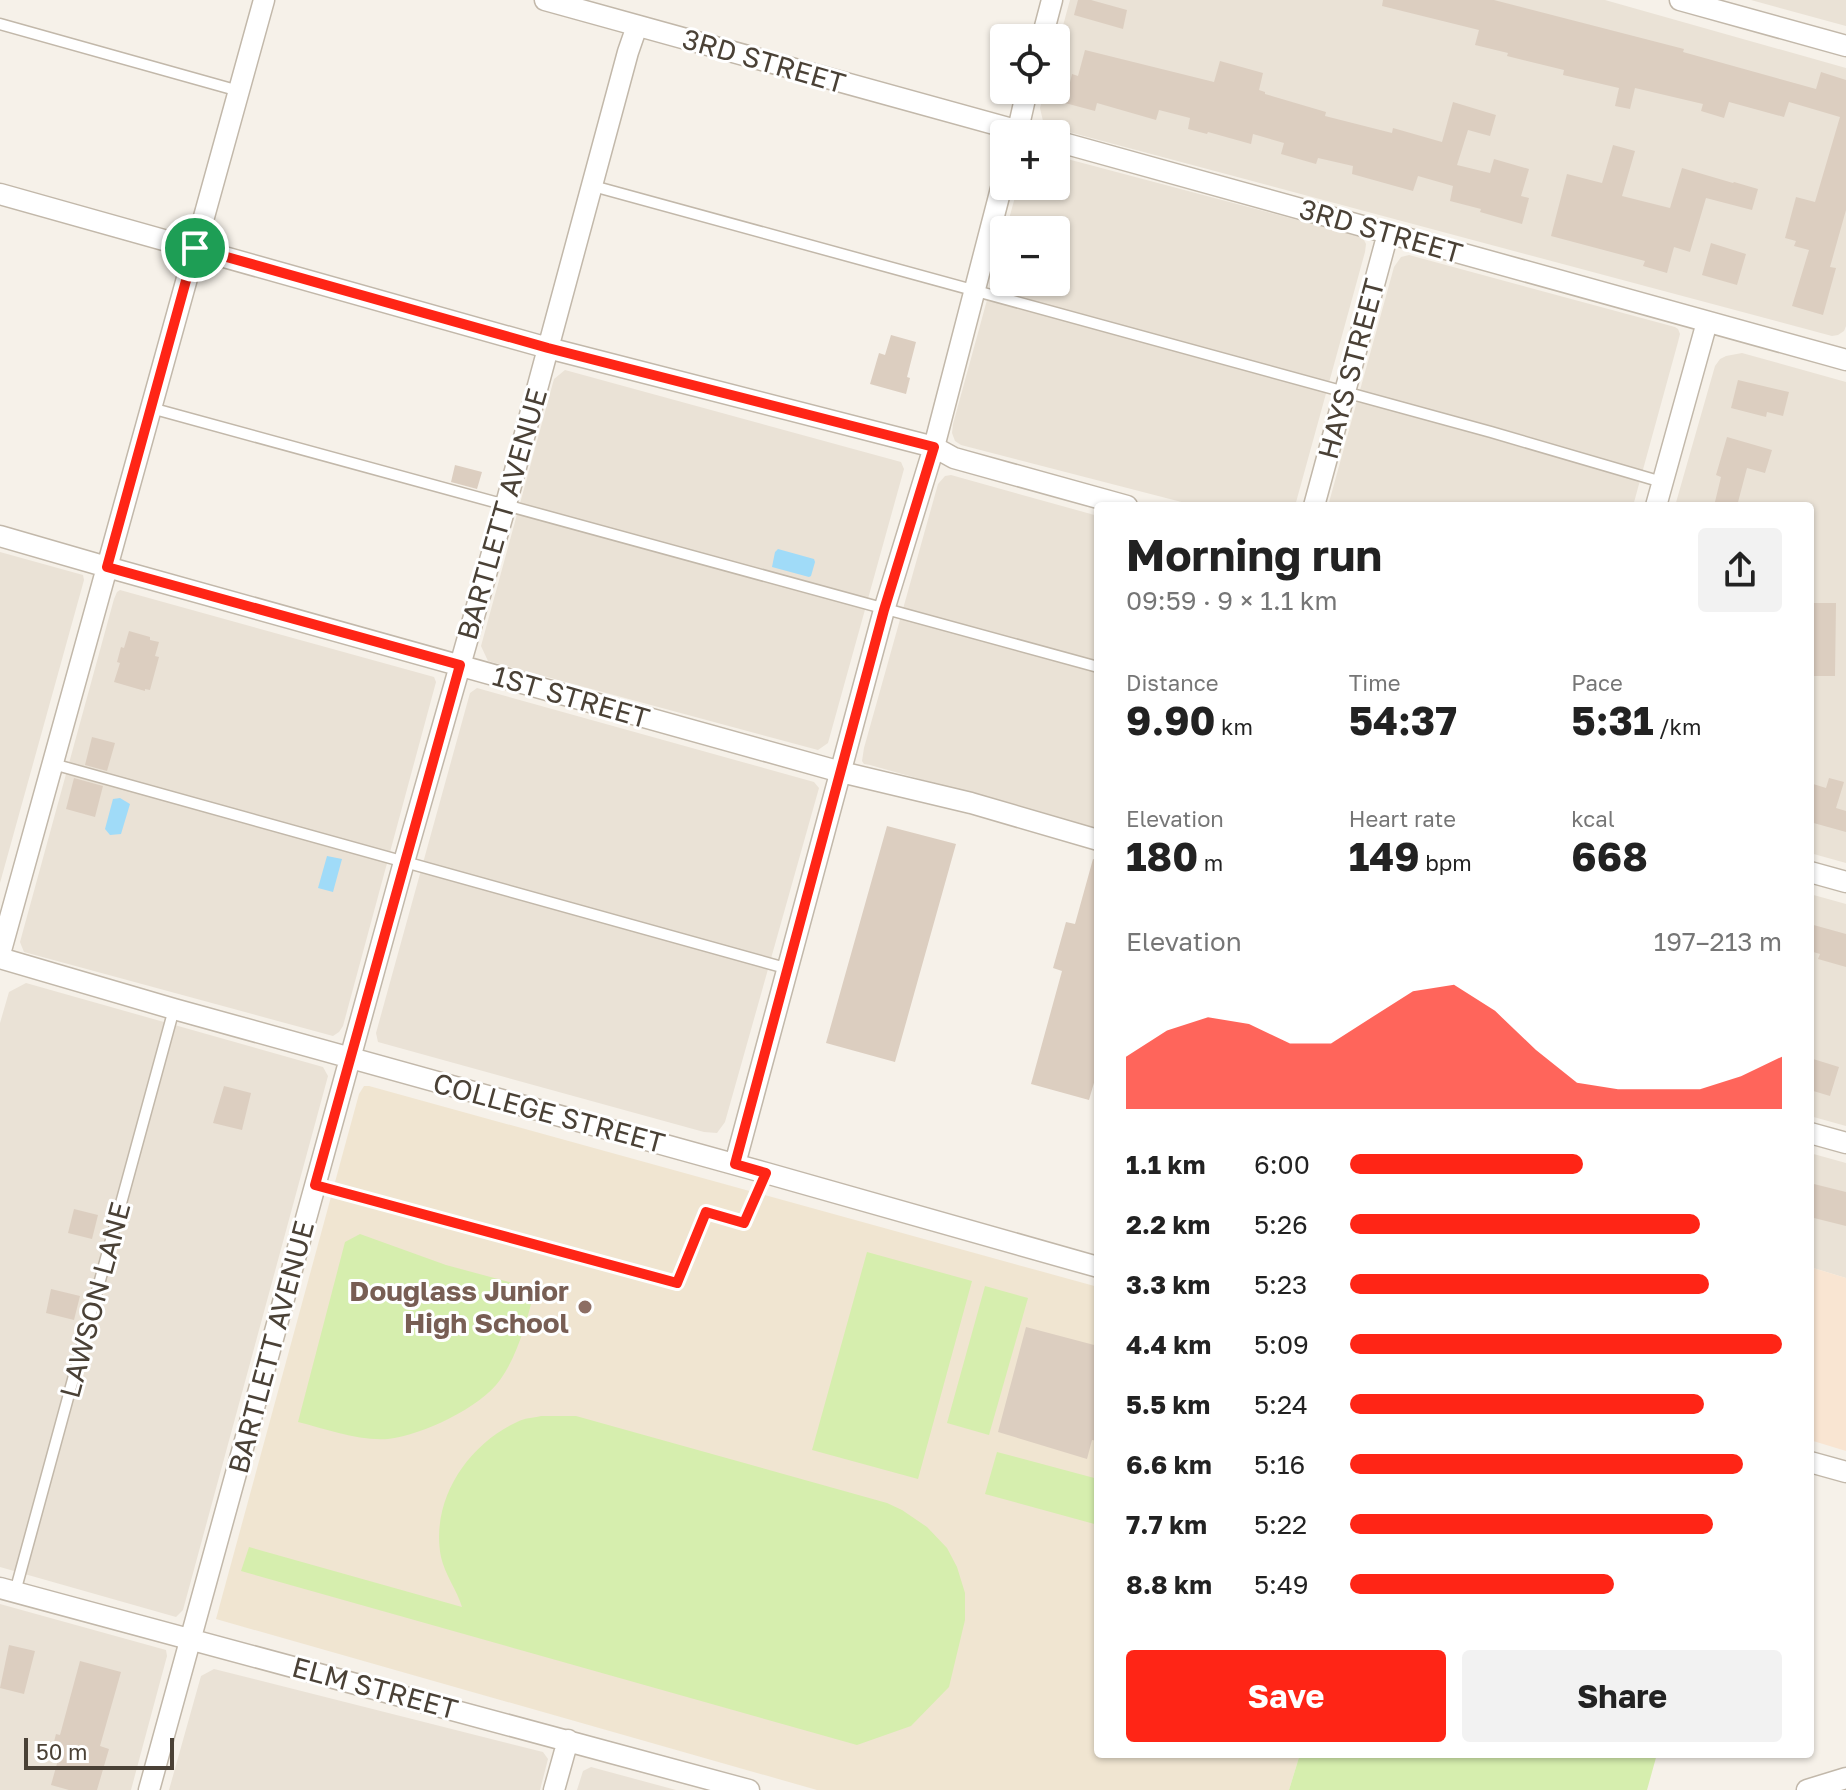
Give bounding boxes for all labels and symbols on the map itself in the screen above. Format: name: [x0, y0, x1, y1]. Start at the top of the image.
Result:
street label: 3RD STREET: [679, 22, 849, 100]
street label: 3RD STREET: [1296, 192, 1466, 270]
pin: [161, 214, 229, 282]
street label: HAYS STREET: [1311, 275, 1390, 463]
street label: BARTLETT AVENUE: [450, 384, 553, 643]
street label: 1ST STREET: [489, 658, 653, 735]
street label: COLLEGE STREET: [430, 1066, 668, 1159]
street label: LAWSON LANE: [53, 1198, 137, 1401]
street label: BARTLETT AVENUE: [221, 1217, 320, 1477]
place label: Douglass Junior High School: [349, 1274, 569, 1339]
marker: Douglass Junior High School: [576, 1298, 594, 1316]
street label: ELM STREET: [289, 1650, 461, 1725]
scale bar: [24, 1734, 174, 1770]

